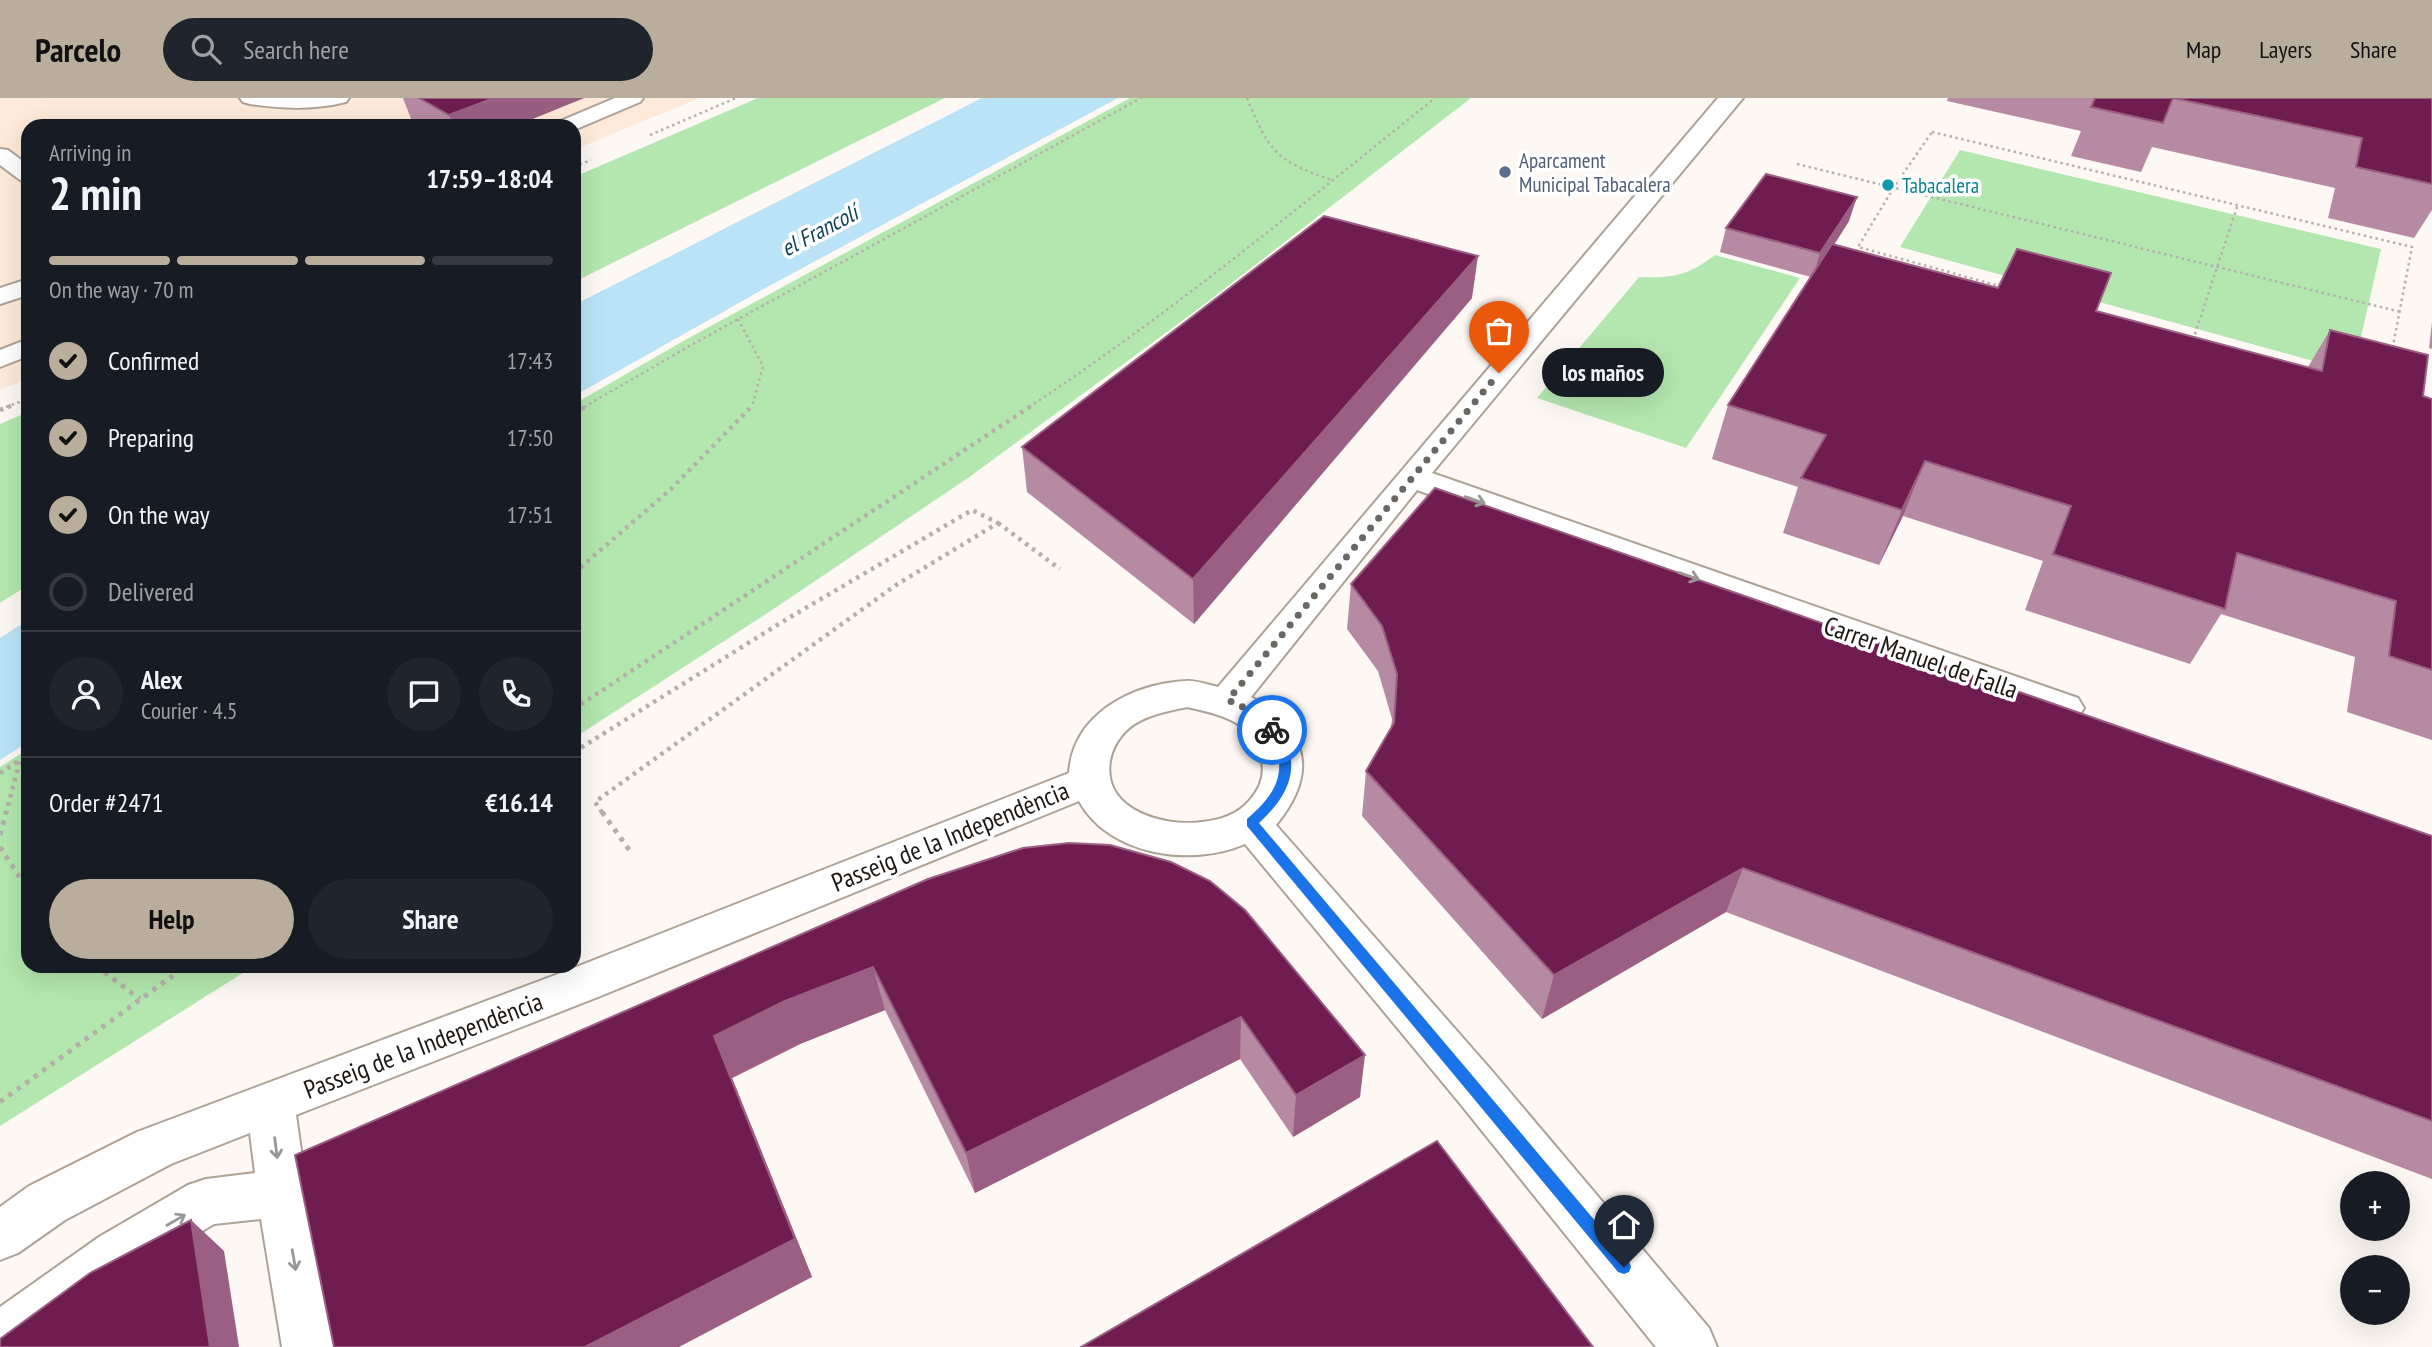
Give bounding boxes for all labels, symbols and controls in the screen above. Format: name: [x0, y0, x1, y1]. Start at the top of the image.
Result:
search box: [163, 18, 653, 81]
text: Parcelo: [35, 28, 121, 71]
icon: search: [187, 30, 225, 68]
text: Search here: [243, 33, 349, 66]
text: Map: [2186, 34, 2221, 65]
text: Layers: [2259, 34, 2312, 65]
text: Share: [2350, 34, 2397, 65]
text: Arriving in: [49, 138, 131, 167]
place label: Aparcament Municipal Tabacalera: [1519, 147, 1671, 198]
text: 17:59–18:04: [426, 162, 553, 195]
text: 2 min: [49, 163, 142, 223]
marker: Aparcament Municipal Tabacalera: [1497, 164, 1513, 180]
place label: Tabacalera: [1902, 172, 1979, 199]
marker: Tabacalera: [1880, 177, 1896, 193]
water label: el Francolí: [776, 196, 866, 262]
text: On the way · 70 m: [49, 275, 193, 304]
pin: [1469, 301, 1529, 373]
icon: bag: [1480, 312, 1518, 350]
icon: check: [49, 342, 87, 380]
text: Confirmed: [108, 344, 199, 377]
text: 17:43: [507, 346, 553, 375]
callout: los maños: [1541, 348, 1664, 398]
text: los maños: [1562, 358, 1644, 387]
icon: check: [49, 419, 87, 457]
text: Preparing: [108, 421, 194, 454]
text: 17:50: [507, 423, 553, 452]
one-way arrow: [1463, 495, 1485, 507]
icon: check: [49, 496, 87, 534]
text: On the way: [108, 498, 210, 531]
text: 17:51: [507, 500, 553, 529]
one-way arrow: [1678, 571, 1700, 583]
text: Delivered: [108, 575, 194, 608]
street label: Carrer Manuel de Falla: [1820, 608, 2022, 706]
button: person: [49, 657, 123, 731]
button: chat: [387, 657, 461, 731]
button: phone: [479, 657, 553, 731]
text: Alex: [141, 663, 182, 696]
courier: [1237, 695, 1307, 765]
text: Courier · 4.5: [141, 696, 237, 725]
icon: bike: [1253, 711, 1291, 749]
street label: Passeig de la Independència: [826, 773, 1074, 899]
text: Order #2471: [49, 786, 164, 819]
text: €16.14: [485, 786, 553, 819]
button: Help: [49, 879, 294, 959]
button: Share: [308, 879, 553, 959]
street label: Passeig de la Independència: [299, 984, 547, 1106]
one-way arrow: [270, 1136, 283, 1159]
map controls: [2340, 1171, 2410, 1325]
button: +: [2340, 1171, 2410, 1241]
pin: [1594, 1195, 1654, 1267]
icon: home: [1605, 1206, 1643, 1244]
one-way arrow: [165, 1212, 185, 1226]
one-way arrow: [288, 1248, 301, 1271]
button: −: [2340, 1255, 2410, 1325]

